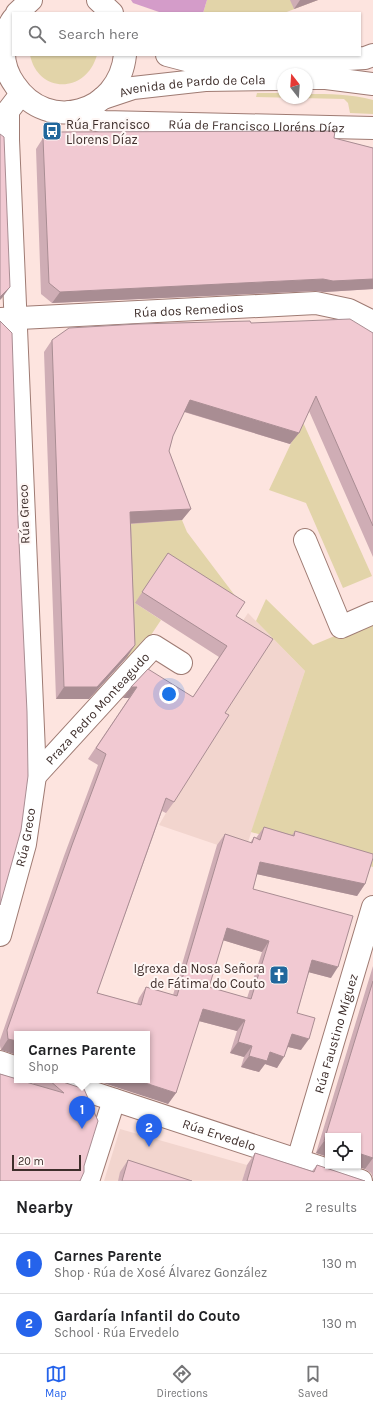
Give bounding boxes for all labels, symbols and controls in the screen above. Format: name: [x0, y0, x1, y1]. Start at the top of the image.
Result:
search box: [12, 12, 361, 56]
icon: search: [26, 23, 48, 45]
text: Search here: [58, 25, 139, 43]
north arrow: [277, 68, 313, 104]
street label: Avenida de Pardo de Cela: [117, 72, 266, 100]
street label: Rúa de Francisco Lloréns Díaz: [168, 116, 345, 135]
place label: Rúa Francisco Llorens Díaz: [66, 117, 150, 147]
bus stop icon: Rúa Francisco Llorens Díaz: [41, 120, 63, 142]
street label: Rúa dos Remedios: [133, 299, 244, 320]
street label: Rúa Greco: [15, 484, 33, 544]
street label: Praza Pedro Monteagudo: [42, 649, 152, 767]
your location: [159, 684, 179, 704]
street label: Rúa Greco: [12, 807, 38, 868]
place label: Igrexa da Nosa Señora de Fátima do Couto: [133, 961, 265, 991]
church icon: Igrexa da Nosa Señora de Fátima do Couto: [268, 964, 290, 986]
street label: Rúa Faustino Míguez: [311, 972, 360, 1095]
popup: [14, 1031, 150, 1083]
text: Carnes Parente: [28, 1041, 136, 1059]
text: Shop: [28, 1059, 59, 1074]
pin: 1: [69, 1096, 95, 1129]
pin: 2: [136, 1114, 162, 1147]
street label: Rúa Ervedelo: [181, 1115, 258, 1153]
map controls: [325, 1133, 361, 1169]
button: locate: [325, 1133, 361, 1169]
scale bar: [12, 1153, 81, 1172]
text: 20 m: [18, 1155, 44, 1168]
text: Nearby: [16, 1197, 73, 1217]
text: 2 results: [305, 1200, 357, 1215]
text: Carnes Parente: [54, 1247, 162, 1265]
text: 1: [27, 1256, 31, 1271]
text: 130 m: [322, 1256, 357, 1271]
text: Shop · Rúa de Xosé Álvarez González: [54, 1265, 267, 1280]
text: Gardaría Infantil do Couto: [54, 1307, 240, 1325]
text: 2: [25, 1316, 33, 1331]
text: 130 m: [322, 1316, 357, 1331]
text: School · Rúa Ervedelo: [54, 1325, 179, 1340]
tab: Map: [45, 1363, 67, 1400]
tab: Directions: [156, 1363, 208, 1400]
tab: Saved: [298, 1363, 328, 1400]

